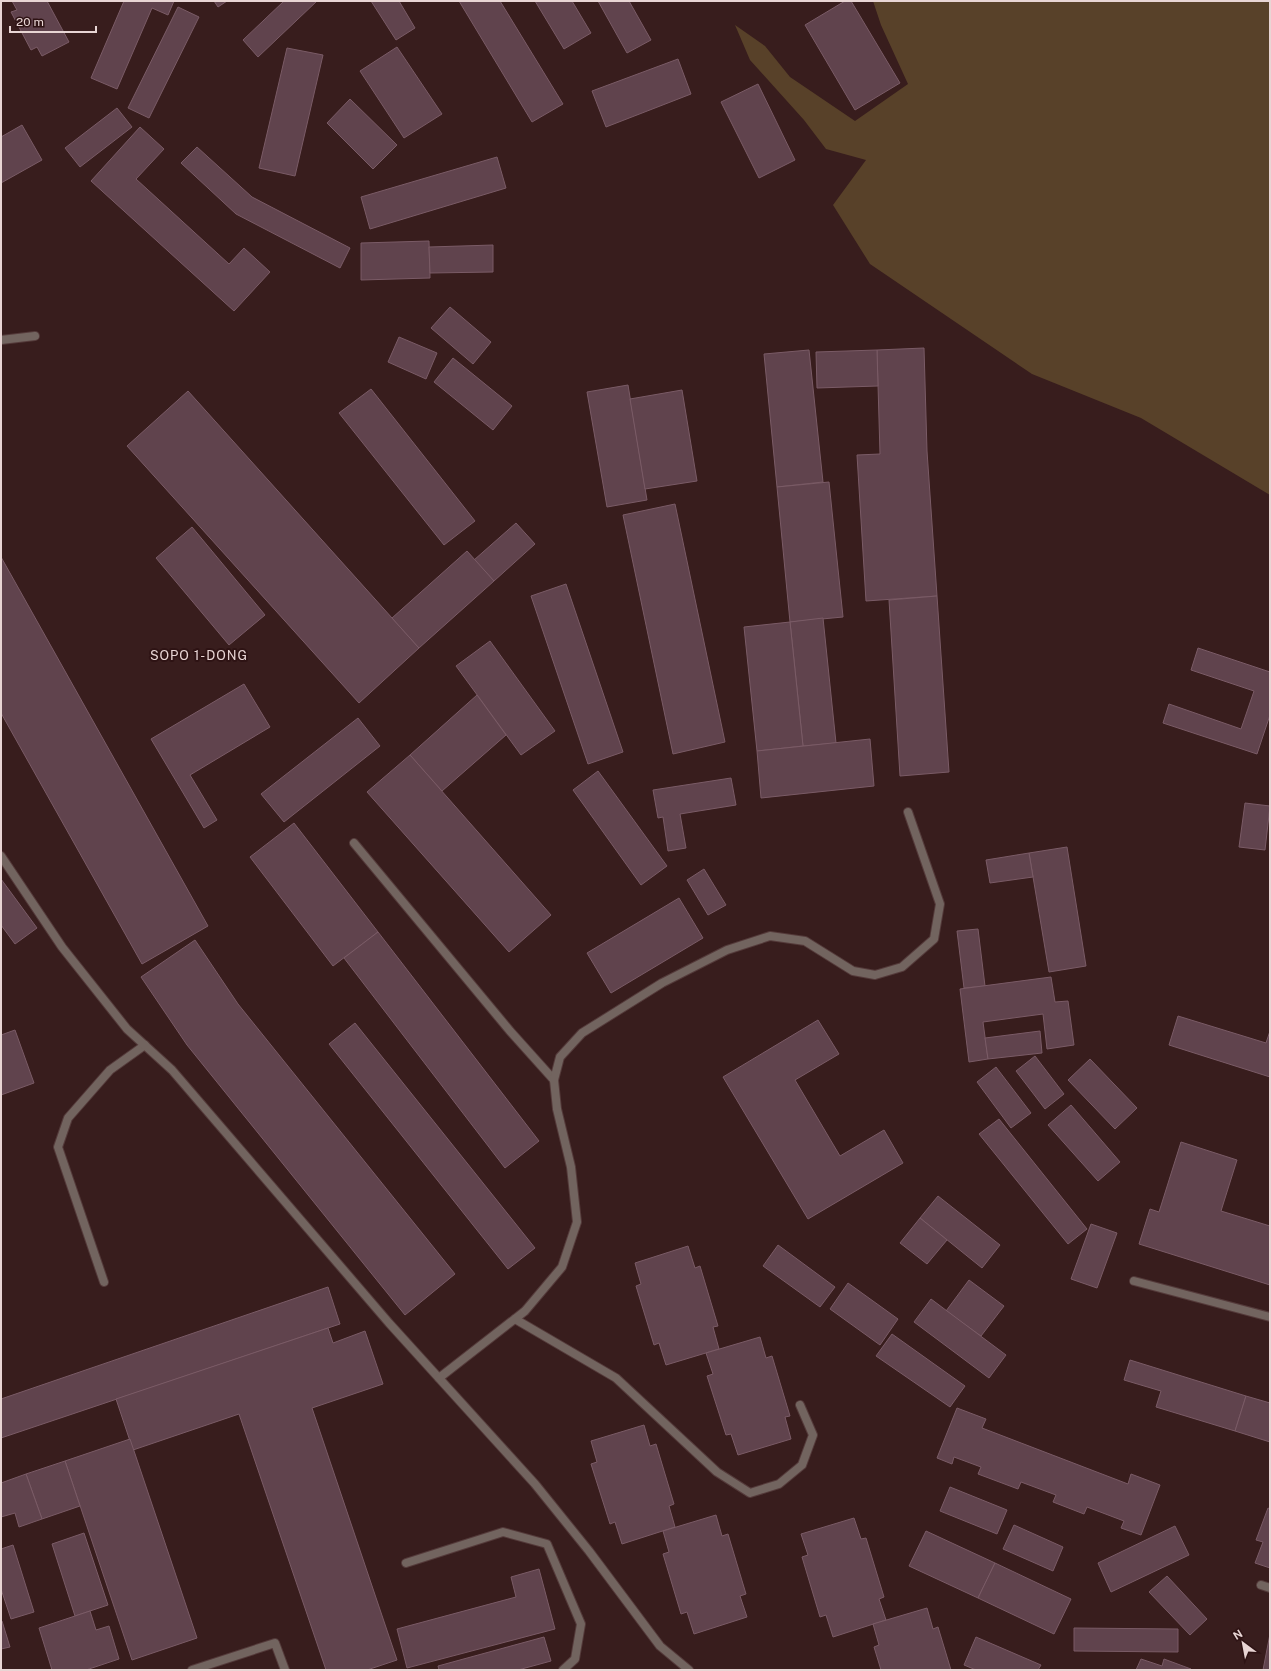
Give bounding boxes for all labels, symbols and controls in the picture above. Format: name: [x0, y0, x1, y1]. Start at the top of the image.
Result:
scale bar: [10, 8, 96, 34]
text: 20 m: [16, 15, 44, 29]
district label: SOPO 1-DONG: [150, 648, 248, 663]
north arrow: [1223, 1623, 1263, 1663]
text: N: [1231, 1627, 1245, 1642]

